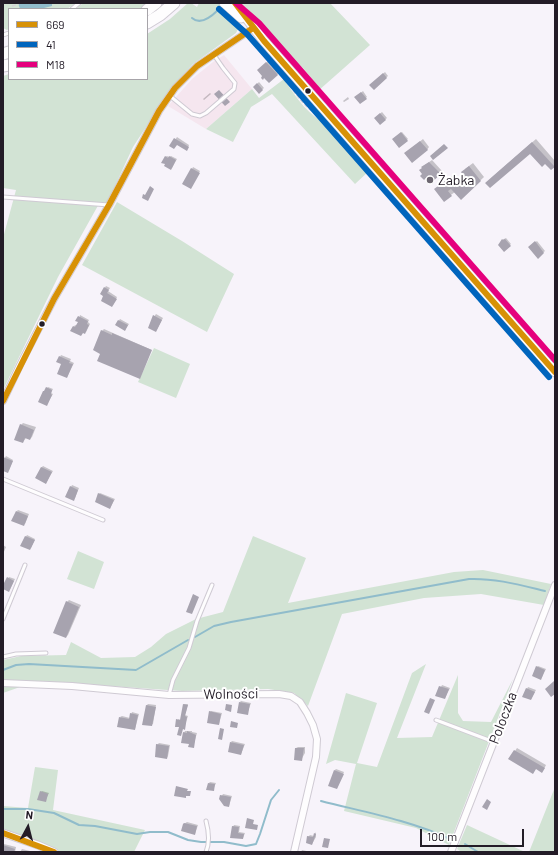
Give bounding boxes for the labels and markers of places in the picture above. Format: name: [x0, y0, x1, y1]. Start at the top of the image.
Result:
unlabelled marker: [303, 86, 313, 96]
place label: Żabka: [438, 172, 475, 188]
marker: Żabka: [425, 175, 435, 185]
unlabelled marker: [37, 319, 47, 329]

